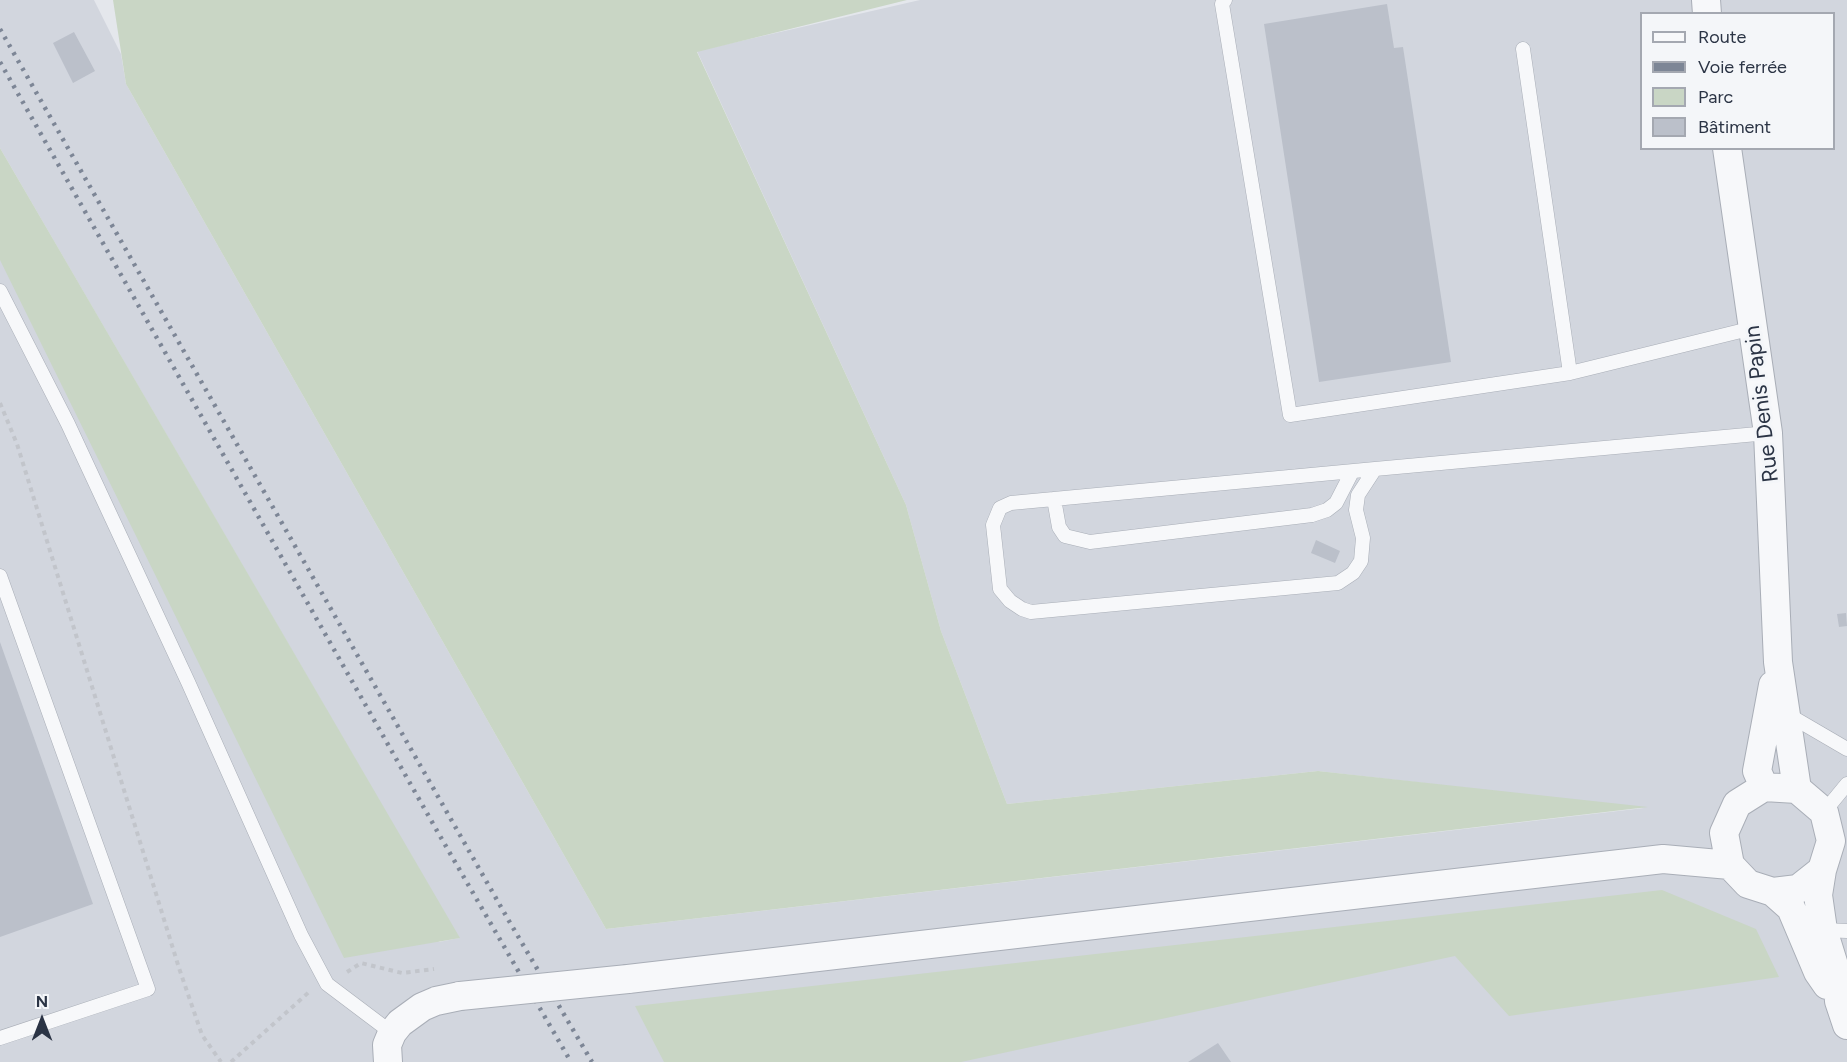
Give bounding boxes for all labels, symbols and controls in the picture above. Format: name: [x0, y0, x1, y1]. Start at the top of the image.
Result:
legend: [1640, 12, 1835, 150]
text: Route: [1698, 26, 1746, 48]
text: Voie ferrée: [1698, 56, 1787, 78]
text: Parc: [1698, 86, 1733, 108]
text: Bâtiment: [1698, 116, 1771, 138]
street label: Rue Denis Papin: [1739, 324, 1785, 484]
north arrow: [12, 990, 72, 1050]
text: N: [36, 992, 48, 1011]

